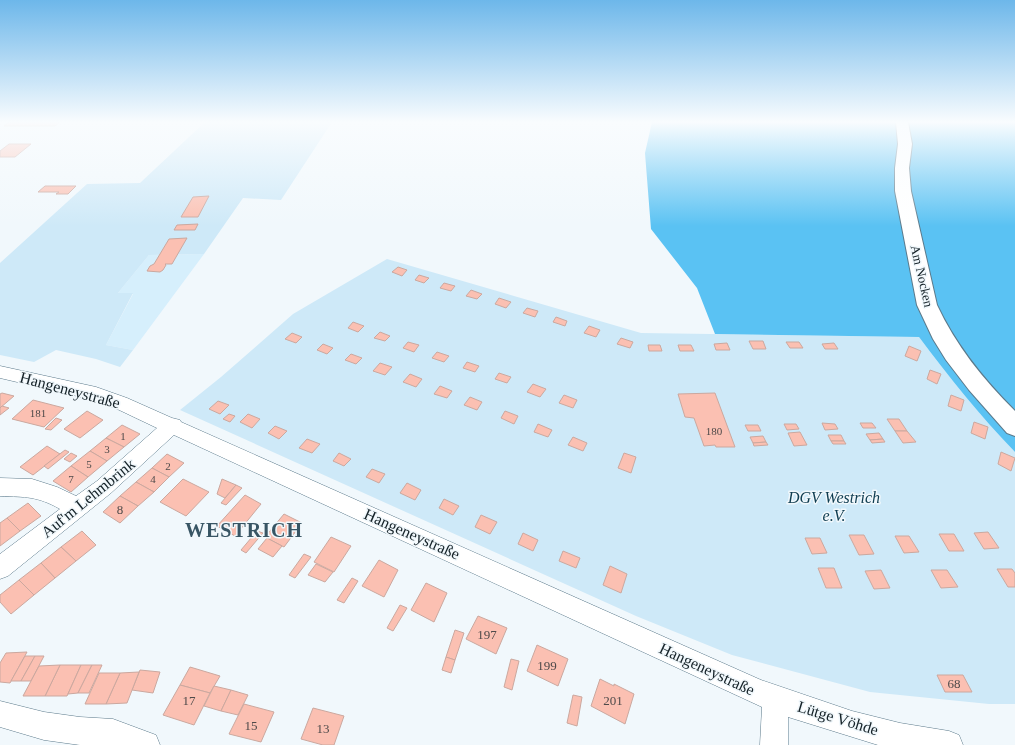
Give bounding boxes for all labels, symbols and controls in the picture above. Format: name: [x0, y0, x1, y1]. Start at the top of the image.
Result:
street label: Am Nocken: [908, 244, 937, 309]
street label: Hangeneystraße: [18, 368, 122, 413]
house number: 181: [30, 407, 46, 419]
house number: 180: [706, 425, 723, 437]
house number: 1: [120, 430, 126, 442]
house number: 3: [104, 443, 110, 455]
street label: Auf'm Lehmbrink: [38, 455, 138, 541]
house number: 5: [86, 458, 92, 470]
house number: 2: [165, 460, 171, 472]
house number: 7: [68, 473, 74, 485]
house number: 4: [150, 473, 156, 485]
park label: DGV Westrich e.V.: [787, 489, 880, 524]
house number: 8: [117, 502, 123, 517]
street label: Hangeneystraße: [361, 505, 463, 564]
district label: WESTRICH: [185, 519, 303, 541]
house number: 197: [477, 627, 497, 642]
street label: Hangeneystraße: [656, 640, 757, 699]
house number: 199: [537, 658, 557, 673]
house number: 68: [948, 676, 961, 691]
house number: 17: [183, 693, 196, 708]
house number: 201: [603, 693, 623, 708]
street label: Lütge Vöhde: [795, 698, 881, 739]
house number: 15: [245, 718, 258, 733]
house number: 13: [317, 721, 330, 736]

